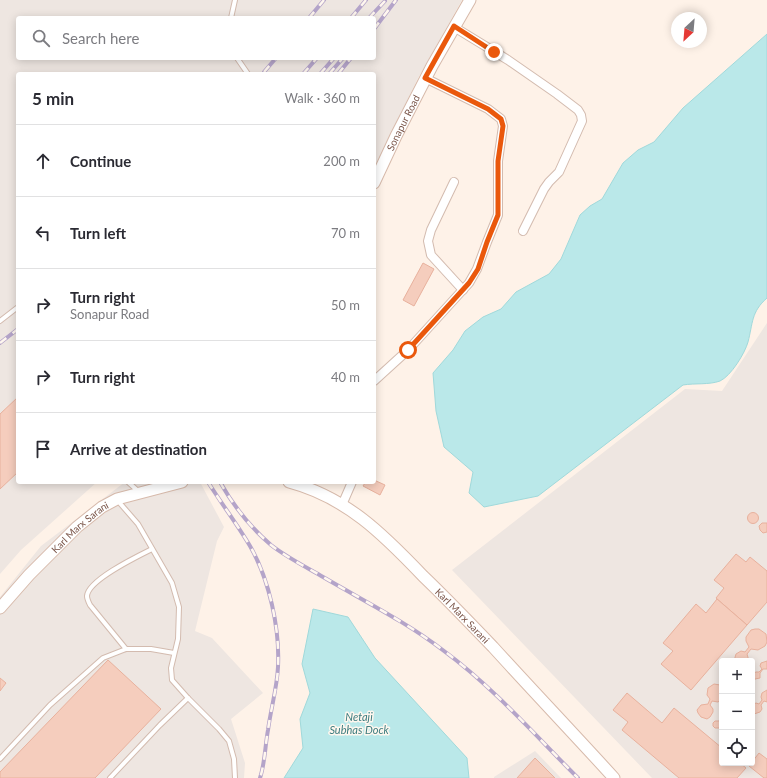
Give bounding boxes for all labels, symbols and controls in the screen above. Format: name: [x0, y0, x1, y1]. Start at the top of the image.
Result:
north arrow: [671, 12, 707, 48]
search box: [16, 16, 376, 60]
icon: search: [30, 27, 52, 49]
text: Search here: [62, 29, 139, 47]
route end: [485, 43, 503, 61]
text: 5 min: [32, 88, 74, 109]
text: Walk · 360 m: [284, 90, 360, 106]
street label: Sonapur Road: [384, 93, 422, 153]
icon: ahead: [32, 150, 54, 172]
text: Continue: [70, 152, 131, 170]
text: 200 m: [323, 153, 360, 169]
icon: left: [32, 222, 54, 244]
text: Turn left: [70, 224, 126, 242]
text: 70 m: [331, 225, 360, 241]
text: Turn right: [70, 288, 135, 306]
icon: right: [32, 294, 54, 316]
text: 50 m: [331, 297, 360, 313]
text: Sonapur Road: [70, 306, 149, 322]
route start: [399, 341, 417, 359]
icon: right: [32, 366, 54, 388]
text: Turn right: [70, 368, 135, 386]
text: 40 m: [331, 369, 360, 385]
icon: arrive: [32, 438, 54, 460]
text: Arrive at destination: [70, 440, 207, 458]
street label: Karl Marx Sarani: [49, 499, 110, 555]
street label: Karl Marx Sarani: [433, 586, 492, 646]
map controls: [719, 658, 755, 766]
button: +: [719, 658, 755, 694]
button: −: [719, 694, 755, 730]
water label: Netaji Subhas Dock: [329, 710, 389, 736]
button: locate: [719, 730, 755, 766]

